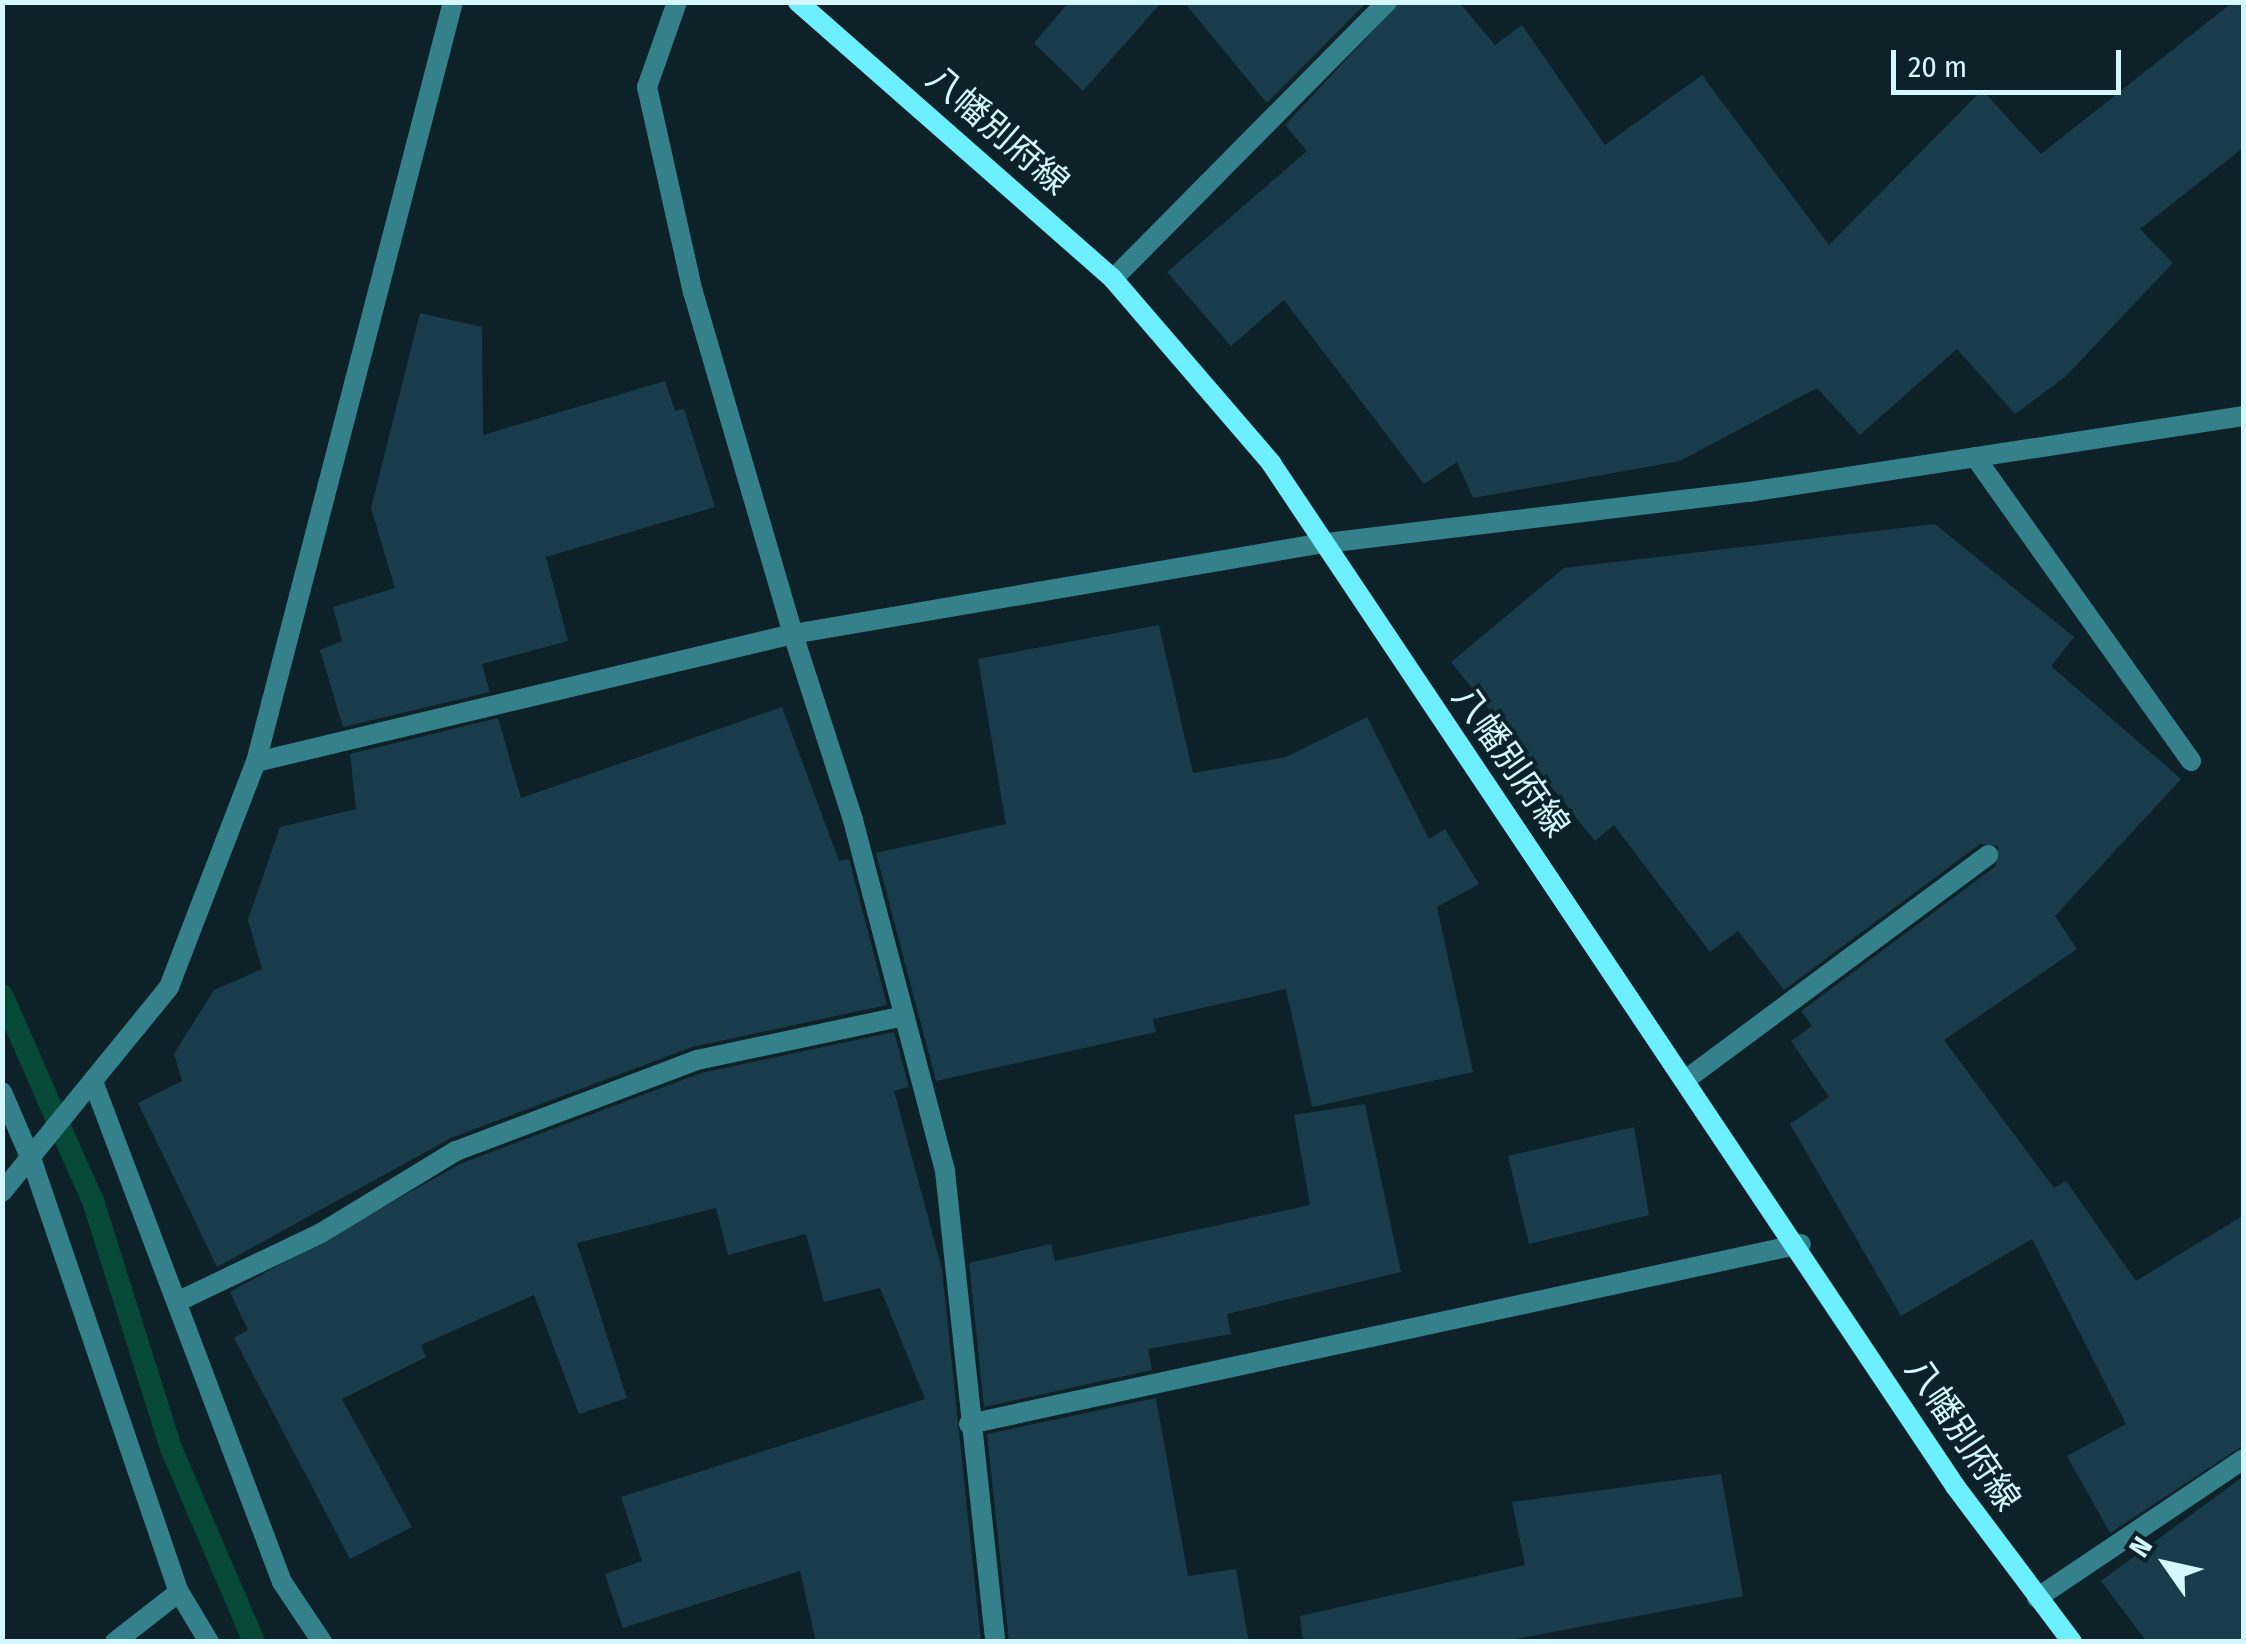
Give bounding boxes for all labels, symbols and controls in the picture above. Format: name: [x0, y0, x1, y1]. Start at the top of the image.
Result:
scale bar: [1896, 30, 2126, 92]
text: 20 m: [1908, 49, 1967, 85]
street label: 八幡別府線: [918, 57, 1078, 203]
street label: 八幡別府線: [1444, 677, 1578, 845]
street label: 八幡別府線: [1897, 1350, 2029, 1518]
north arrow: [2116, 1514, 2216, 1614]
text: N: [2122, 1531, 2159, 1563]

